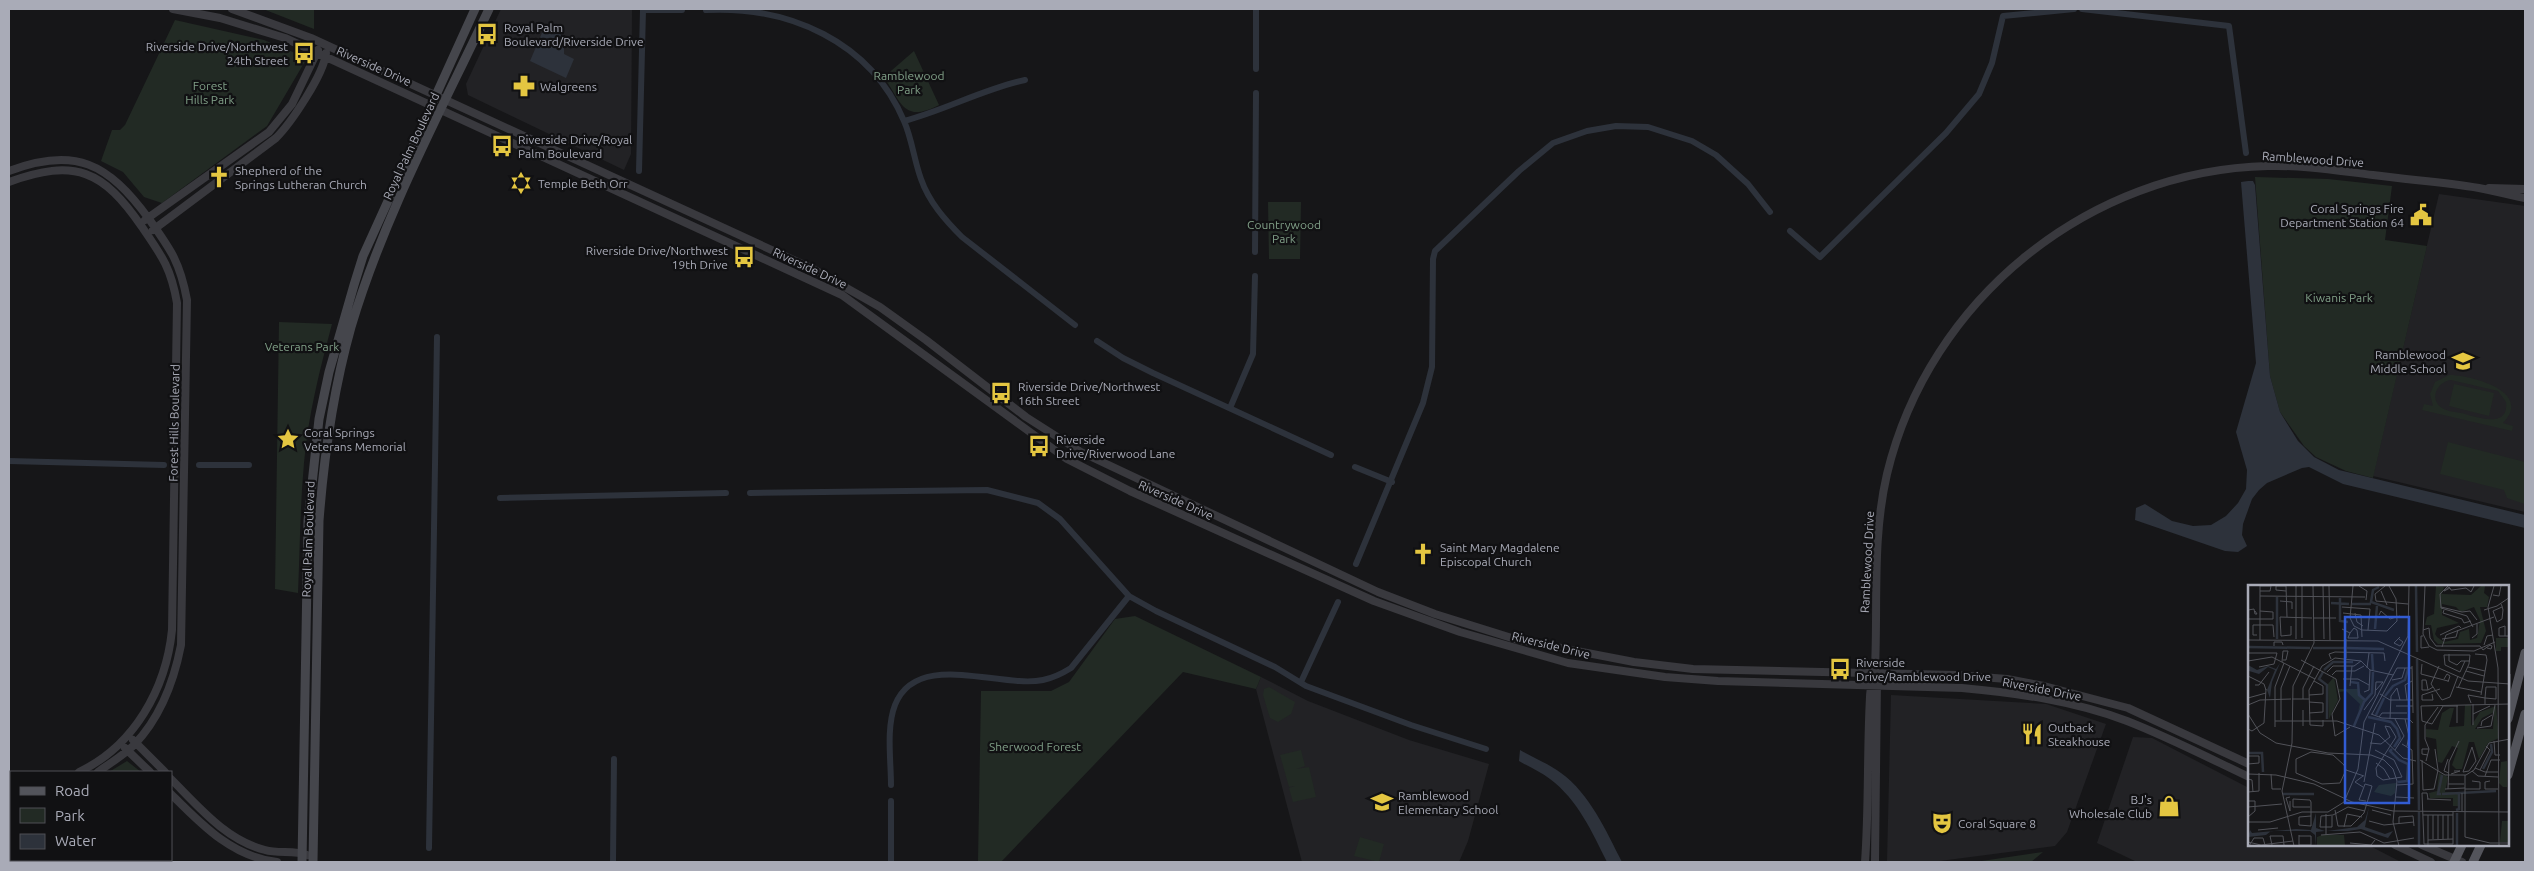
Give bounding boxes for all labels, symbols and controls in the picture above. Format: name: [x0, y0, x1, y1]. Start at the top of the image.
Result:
bus stop icon: Royal Palm Boulevard/Riverside Drive: [474, 21, 500, 47]
place label: Royal Palm Boulevard/Riverside Drive: [504, 21, 644, 48]
place label: Riverside Drive/Northwest 24th Street: [146, 40, 288, 67]
bus stop icon: Riverside Drive/Northwest 24th Street: [291, 40, 317, 66]
street label: Riverside Drive: [335, 44, 413, 88]
park label: Ramblewood Park: [873, 69, 945, 96]
pharmacy icon: Walgreens: [511, 73, 537, 99]
park label: Forest Hills Park: [185, 79, 235, 106]
place label: Walgreens: [540, 80, 597, 93]
street label: Royal Palm Boulevard: [380, 90, 442, 202]
bus stop icon: Riverside Drive/Royal Palm Boulevard: [489, 133, 515, 159]
place label: Riverside Drive/Royal Palm Boulevard: [518, 133, 632, 160]
street label: Ramblewood Drive: [2262, 149, 2364, 169]
church icon: Shepherd of the Springs Lutheran Church: [206, 164, 232, 190]
place label: Shepherd of the Springs Lutheran Church: [235, 164, 367, 191]
synagogue icon: Temple Beth Orr: [508, 170, 534, 196]
place label: Temple Beth Orr: [538, 177, 628, 190]
place label: Coral Springs Fire Department Station 64: [2280, 202, 2404, 229]
public building icon: Coral Springs Fire Department Station 64: [2408, 202, 2434, 228]
park label: Countrywood Park: [1247, 218, 1321, 245]
place label: Riverside Drive/Northwest 19th Drive: [586, 244, 728, 271]
bus stop icon: Riverside Drive/Northwest 19th Drive: [731, 244, 757, 270]
street label: Riverside Drive: [771, 245, 849, 291]
park label: Kiwanis Park: [2305, 291, 2373, 304]
park label: Veterans Park: [265, 340, 339, 353]
place label: Ramblewood Middle School: [2370, 348, 2446, 375]
school or university icon: Ramblewood Middle School: [2450, 348, 2476, 374]
street label: Forest Hills Boulevard: [166, 364, 182, 482]
bus stop icon: Riverside Drive/Northwest 16th Street: [988, 380, 1014, 406]
place label: Riverside Drive/Northwest 16th Street: [1018, 380, 1161, 407]
place icon: Coral Springs Veterans Memorial: [275, 426, 301, 452]
place label: Coral Springs Veterans Memorial: [304, 426, 406, 453]
bus stop icon: Riverside Drive/Riverwood Lane: [1026, 433, 1052, 459]
place label: Riverside Drive/Riverwood Lane: [1056, 433, 1175, 460]
street label: Riverside Drive: [1137, 478, 1215, 522]
street label: Royal Palm Boulevard: [299, 481, 317, 597]
street label: Ramblewood Drive: [1858, 511, 1876, 613]
church icon: Saint Mary Magdalene Episcopal Church: [1410, 541, 1436, 567]
place label: Saint Mary Magdalene Episcopal Church: [1440, 541, 1560, 568]
inset map: [2248, 585, 2509, 846]
street label: Riverside Drive: [1510, 629, 1592, 661]
bus stop icon: Riverside Drive/Ramblewood Drive: [1827, 656, 1853, 682]
place label: Riverside Drive/Ramblewood Drive: [1856, 656, 1991, 683]
street label: Riverside Drive: [2001, 675, 2083, 703]
restaurant icon: Outback Steakhouse: [2019, 721, 2045, 747]
place label: Outback Steakhouse: [2048, 721, 2110, 748]
park label: Sherwood Forest: [989, 740, 1081, 753]
legend: [10, 771, 172, 861]
text: Road: [55, 782, 90, 799]
school or university icon: Ramblewood Elementary School: [1369, 789, 1395, 815]
place label: Ramblewood Elementary School: [1398, 789, 1498, 816]
place label: BJ's Wholesale Club: [2069, 793, 2152, 820]
shop icon: BJ's Wholesale Club: [2156, 793, 2182, 819]
text: Park: [55, 807, 85, 824]
theatre icon: Coral Square 8: [1929, 810, 1955, 836]
place label: Coral Square 8: [1958, 817, 2036, 830]
text: Water: [55, 832, 96, 849]

